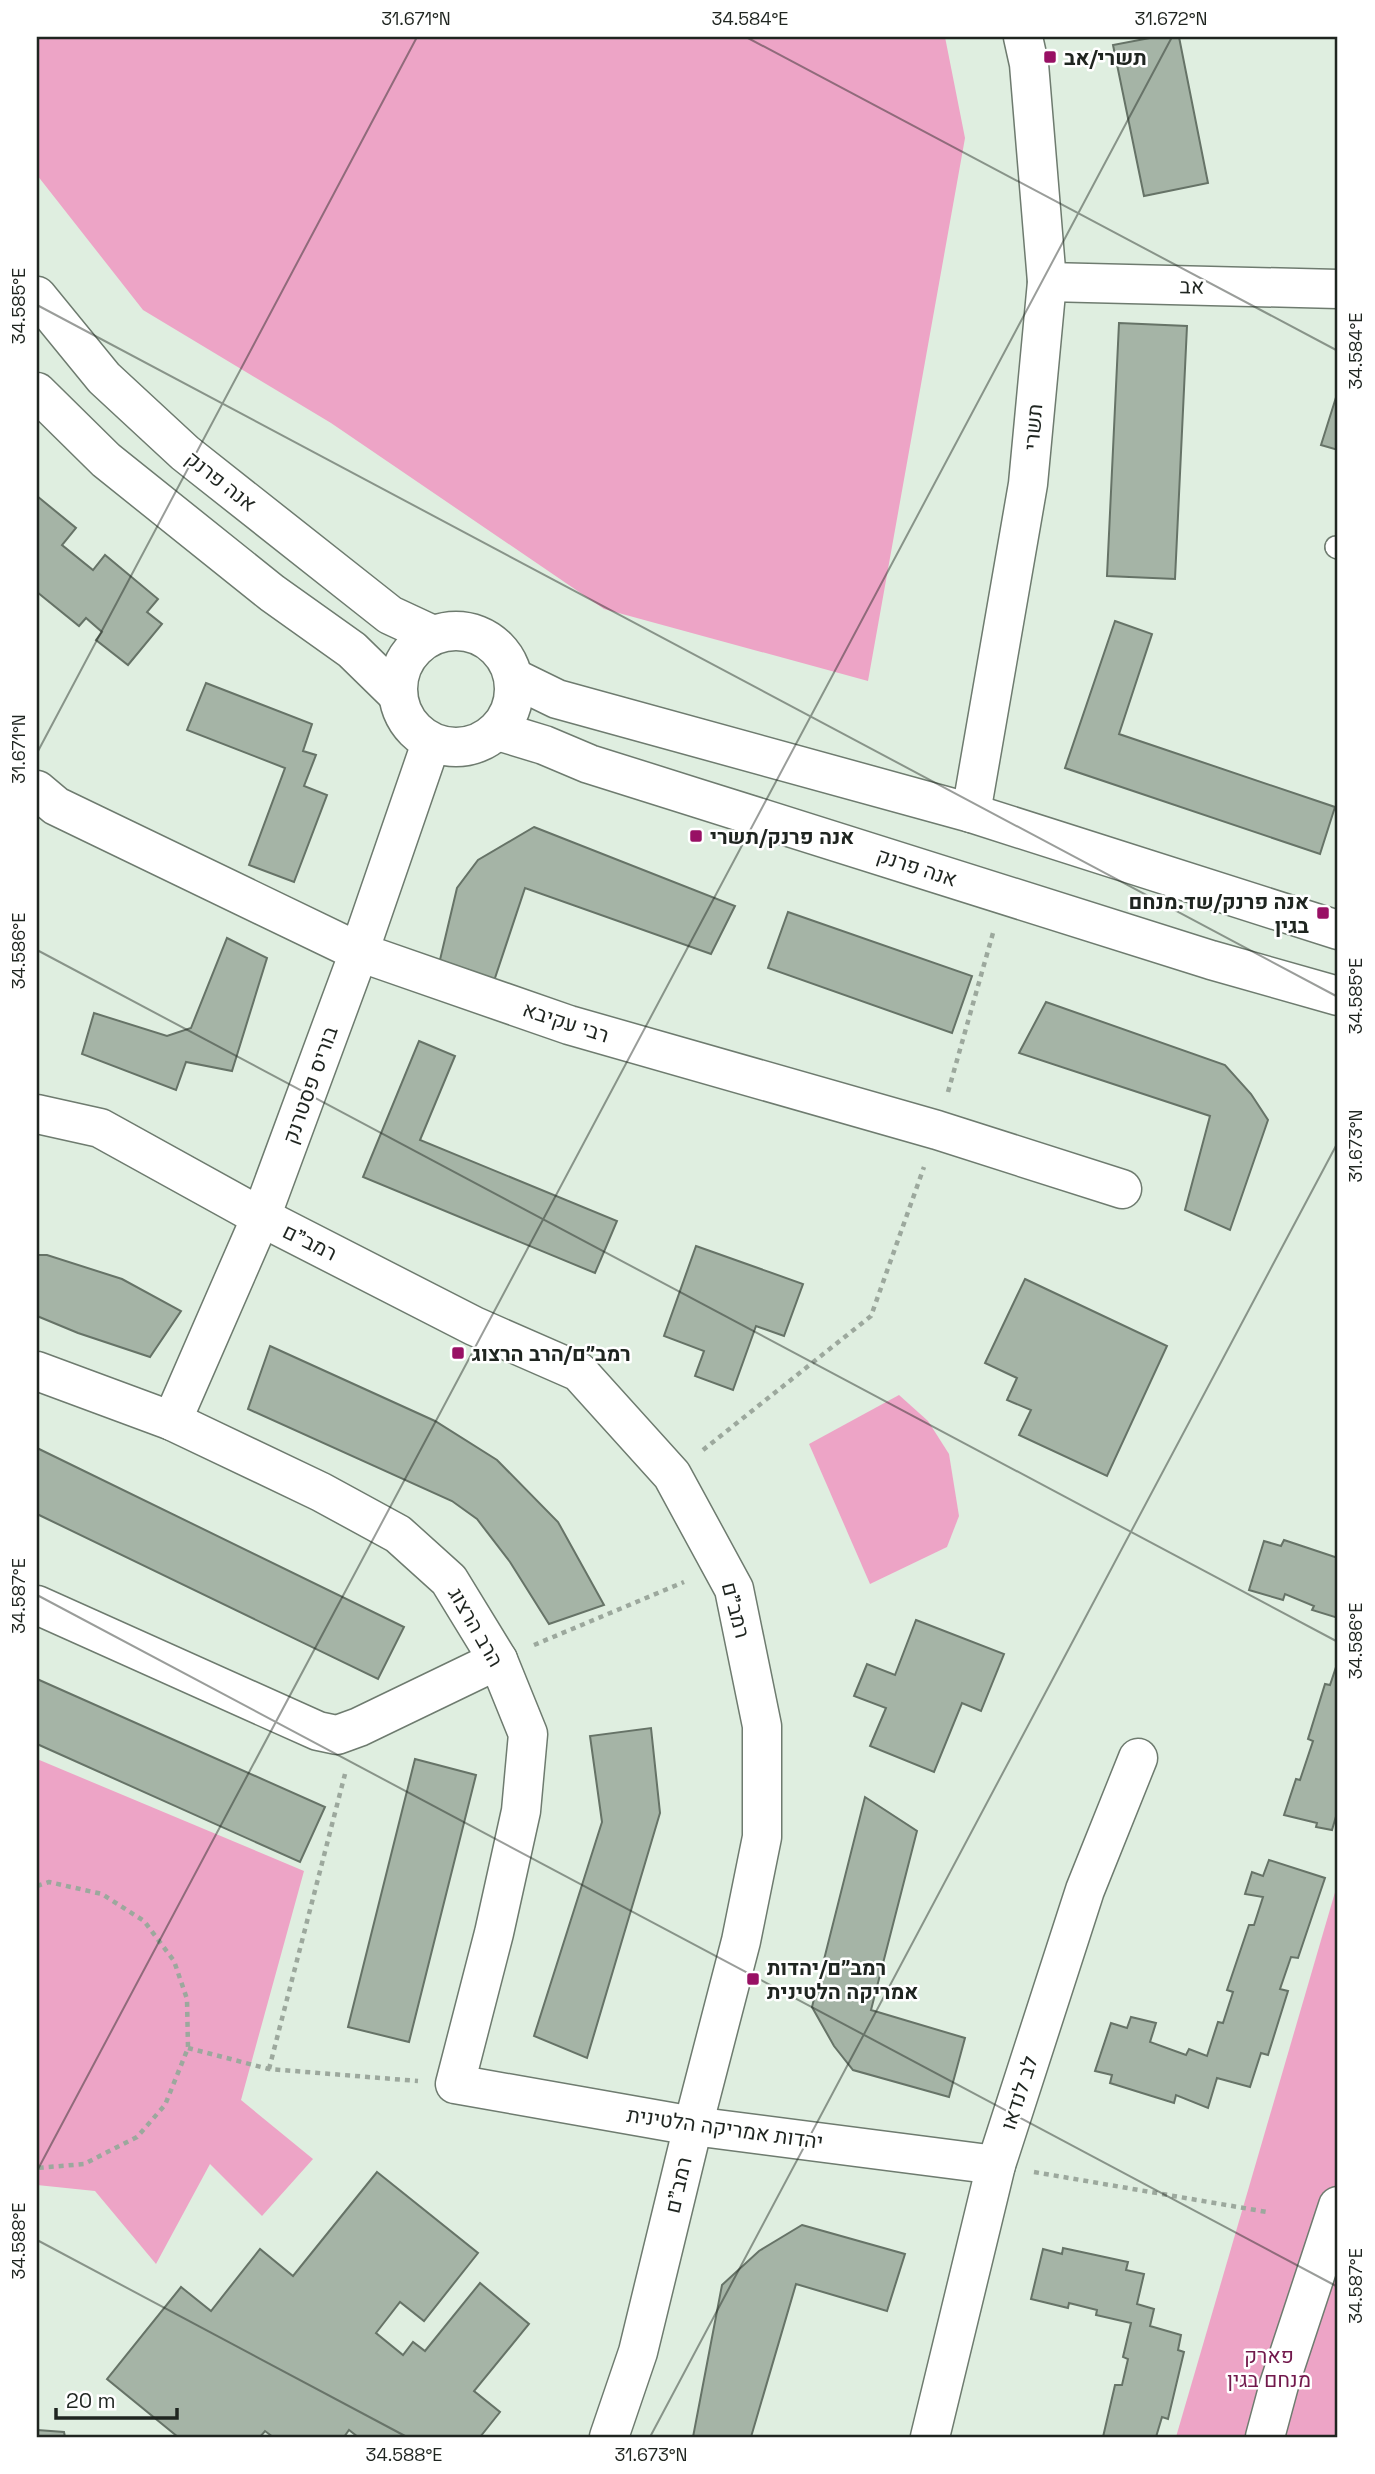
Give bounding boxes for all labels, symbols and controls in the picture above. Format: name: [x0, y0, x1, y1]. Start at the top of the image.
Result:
text: 31.671°N: [381, 7, 451, 30]
text: 34.584°E: [712, 7, 788, 30]
text: 31.672°N: [1135, 7, 1207, 30]
place label: תשרי/אב: [1064, 44, 1147, 71]
marker: תשרי/אב: [1042, 49, 1058, 65]
text: 34.585°E: [7, 268, 30, 344]
street label: אב: [1179, 272, 1205, 300]
text: 34.584°E: [1344, 313, 1367, 389]
street label: תשרי: [1018, 403, 1048, 451]
street label: אנה פרנק: [180, 445, 262, 517]
text: 31.671°N: [7, 714, 30, 784]
place label: אנה פרנק/תשרי: [710, 823, 854, 850]
marker: אנה פרנק/תשרי: [688, 828, 704, 844]
street label: אנה פרנק: [873, 841, 961, 893]
place label: אנה פרנק/שד.מנחם בגין: [1128, 888, 1310, 939]
marker: אנה פרנק/שד.מנחם בגין: [1315, 905, 1331, 921]
text: 34.586°E: [7, 913, 30, 989]
text: 34.585°E: [1344, 958, 1367, 1034]
street label: רבי עקיבא: [519, 995, 613, 1049]
street label: בוריס פסטרנק: [276, 1023, 344, 1147]
text: 31.673°N: [1344, 1109, 1367, 1183]
street label: רמב"ם: [278, 1217, 342, 1267]
place label: רמב״ם/הרב הרצוג: [472, 1340, 631, 1367]
marker: רמב״ם/הרב הרצוג: [450, 1345, 466, 1361]
text: 34.587°E: [7, 1558, 30, 1634]
street label: רמב"ם: [716, 1579, 756, 1641]
street label: הרב הרצוג: [442, 1582, 510, 1672]
text: 34.586°E: [1344, 1603, 1367, 1679]
place label: רמב״ם/יהדות אמריקה הלטינית: [767, 1954, 918, 2005]
marker: רמב״ם/יהדות אמריקה הלטינית: [745, 1971, 761, 1987]
street label: לב לנדאו: [994, 2052, 1044, 2133]
street label: יהדות אמריקה הלטינית: [625, 2101, 825, 2155]
street label: רמב"ם: [658, 2154, 698, 2216]
text: 34.588°E: [7, 2203, 30, 2279]
text: 34.587°E: [1344, 2248, 1367, 2324]
park label: פארק מנחם בגין: [1227, 2342, 1311, 2393]
scale bar: [56, 2376, 177, 2420]
text: 20 m: [66, 2387, 116, 2414]
text: 34.588°E: [366, 2443, 442, 2466]
text: 31.673°N: [614, 2443, 688, 2466]

